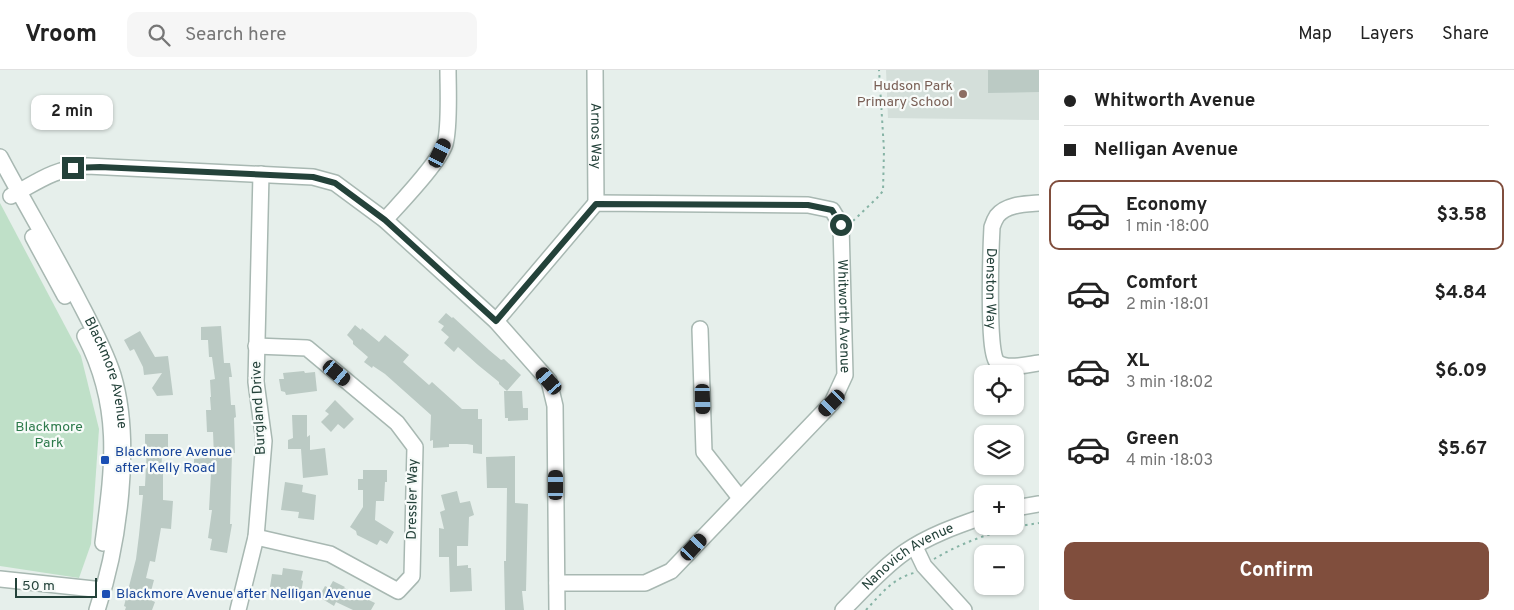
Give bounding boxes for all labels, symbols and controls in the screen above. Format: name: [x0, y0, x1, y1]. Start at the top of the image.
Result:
search box: [127, 12, 477, 57]
text: Vroom: [25, 20, 97, 50]
icon: search: [145, 21, 173, 49]
text: Search here: [185, 23, 287, 47]
text: Map: [1298, 23, 1332, 46]
text: Layers: [1360, 23, 1414, 46]
text: Share: [1442, 23, 1489, 46]
place label: Hudson Park Primary School: [857, 78, 953, 111]
marker: Hudson Park Primary School: [957, 88, 969, 100]
text: Whitworth Avenue: [1094, 89, 1255, 113]
callout: 2 min: [32, 96, 114, 131]
text: 2 min: [51, 102, 93, 122]
street label: Arnos Way: [587, 103, 604, 169]
car: [426, 136, 453, 170]
text: Nelligan Avenue: [1094, 138, 1238, 162]
route end: [62, 157, 84, 179]
icon: car: [1066, 193, 1111, 238]
text: Economy: [1126, 193, 1207, 217]
text: $3.58: [1436, 203, 1487, 227]
route start: [830, 214, 852, 236]
text: 1 min · 18:00: [1126, 217, 1210, 237]
street label: Denston Way: [982, 248, 1000, 330]
street label: Whitworth Avenue: [833, 259, 853, 374]
icon: car: [1066, 271, 1111, 316]
text: Comfort: [1126, 271, 1198, 295]
text: $4.84: [1435, 281, 1487, 305]
text: 2 min · 18:01: [1126, 295, 1209, 315]
street label: Blackmore Avenue: [80, 314, 130, 429]
icon: car: [1066, 349, 1111, 394]
text: XL: [1126, 349, 1149, 373]
car: [320, 358, 353, 388]
text: $6.09: [1435, 359, 1487, 383]
street label: Burgland Drive: [248, 361, 270, 455]
car: [533, 365, 564, 397]
map controls: [974, 365, 1024, 595]
button: locate: [974, 365, 1024, 415]
text: 3 min · 18:02: [1126, 373, 1213, 393]
car: [694, 384, 711, 414]
car: [816, 387, 847, 419]
park label: Blackmore Park: [15, 419, 83, 452]
button: layers: [974, 425, 1024, 475]
icon: car: [1066, 427, 1111, 472]
text: Green: [1126, 427, 1179, 451]
text: $5.67: [1437, 437, 1487, 461]
place label: Blackmore Avenue after Kelly Road: [115, 444, 232, 477]
text: 4 min · 18:03: [1126, 451, 1213, 471]
marker: Blackmore Avenue after Kelly Road: [99, 454, 111, 466]
street label: Dressler Way: [404, 458, 422, 540]
car: [548, 470, 563, 500]
button: +: [974, 485, 1024, 535]
street label: Nanovich Avenue: [859, 520, 956, 594]
car: [678, 531, 709, 563]
button: Confirm: [1064, 542, 1489, 600]
button: −: [974, 545, 1024, 595]
scale bar: [15, 575, 98, 598]
text: 50 m: [22, 578, 55, 595]
place label: Blackmore Avenue after Nelligan Avenue: [116, 586, 371, 603]
marker: Blackmore Avenue after Nelligan Avenue: [100, 588, 112, 600]

